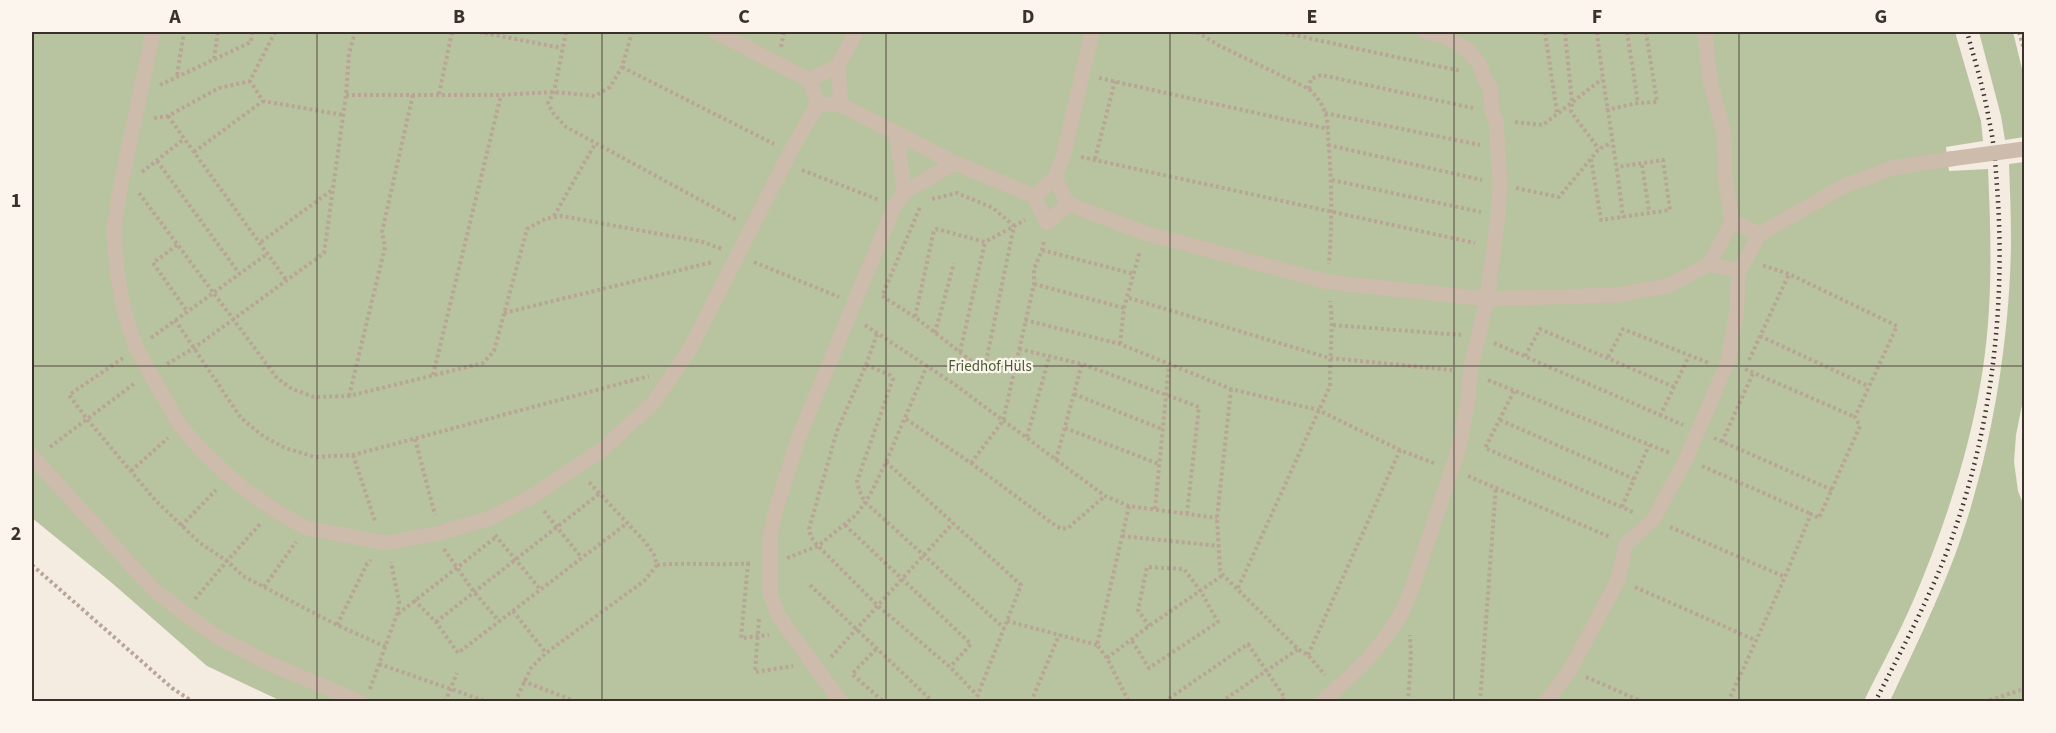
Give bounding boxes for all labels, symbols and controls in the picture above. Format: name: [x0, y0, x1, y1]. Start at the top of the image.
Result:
text: A: [168, 3, 181, 31]
text: B: [453, 3, 465, 31]
text: C: [738, 3, 750, 31]
text: D: [1022, 3, 1034, 31]
text: E: [1307, 3, 1317, 31]
text: F: [1592, 3, 1602, 31]
text: G: [1875, 3, 1887, 31]
text: 1: [11, 187, 21, 215]
park label: Friedhof Hüls: [948, 356, 1032, 377]
text: 2: [11, 520, 21, 548]

